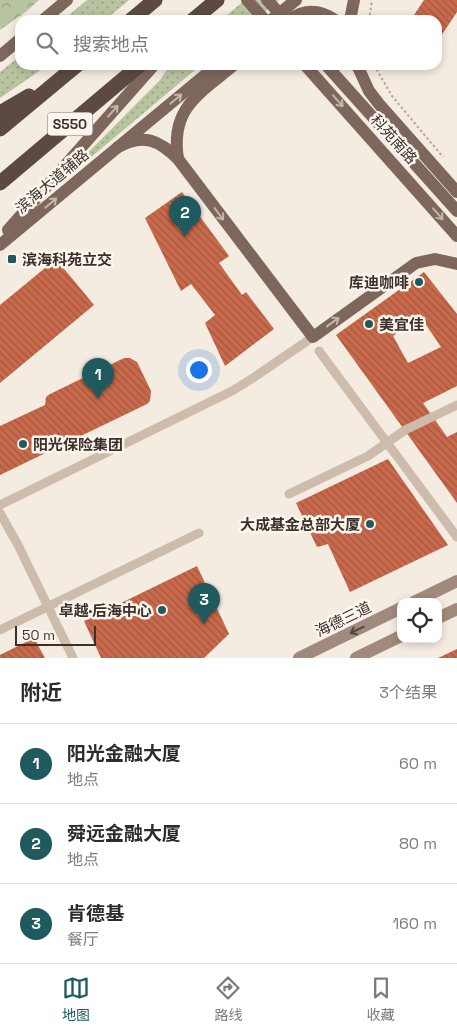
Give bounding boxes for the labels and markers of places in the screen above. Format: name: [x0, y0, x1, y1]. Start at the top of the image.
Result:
pin: 2: [169, 196, 201, 237]
place label: 滨海科苑立交: [22, 250, 112, 269]
marker: 滨海科苑立交: [6, 253, 18, 265]
place label: 库迪咖啡: [349, 273, 409, 292]
marker: 库迪咖啡: [413, 276, 425, 288]
place label: 美宜佳: [379, 315, 424, 334]
marker: 美宜佳: [363, 318, 375, 330]
pin: 1: [82, 358, 114, 399]
place label: 阳光保险集团: [33, 435, 123, 454]
marker: 阳光保险集团: [17, 438, 29, 450]
place label: 大成基金总部大厦: [240, 515, 360, 534]
marker: 大成基金总部大厦: [364, 518, 376, 530]
pin: 3: [188, 583, 220, 624]
place label: 卓越·后海中心: [59, 601, 152, 620]
marker: 卓越·后海中心: [156, 604, 168, 616]

